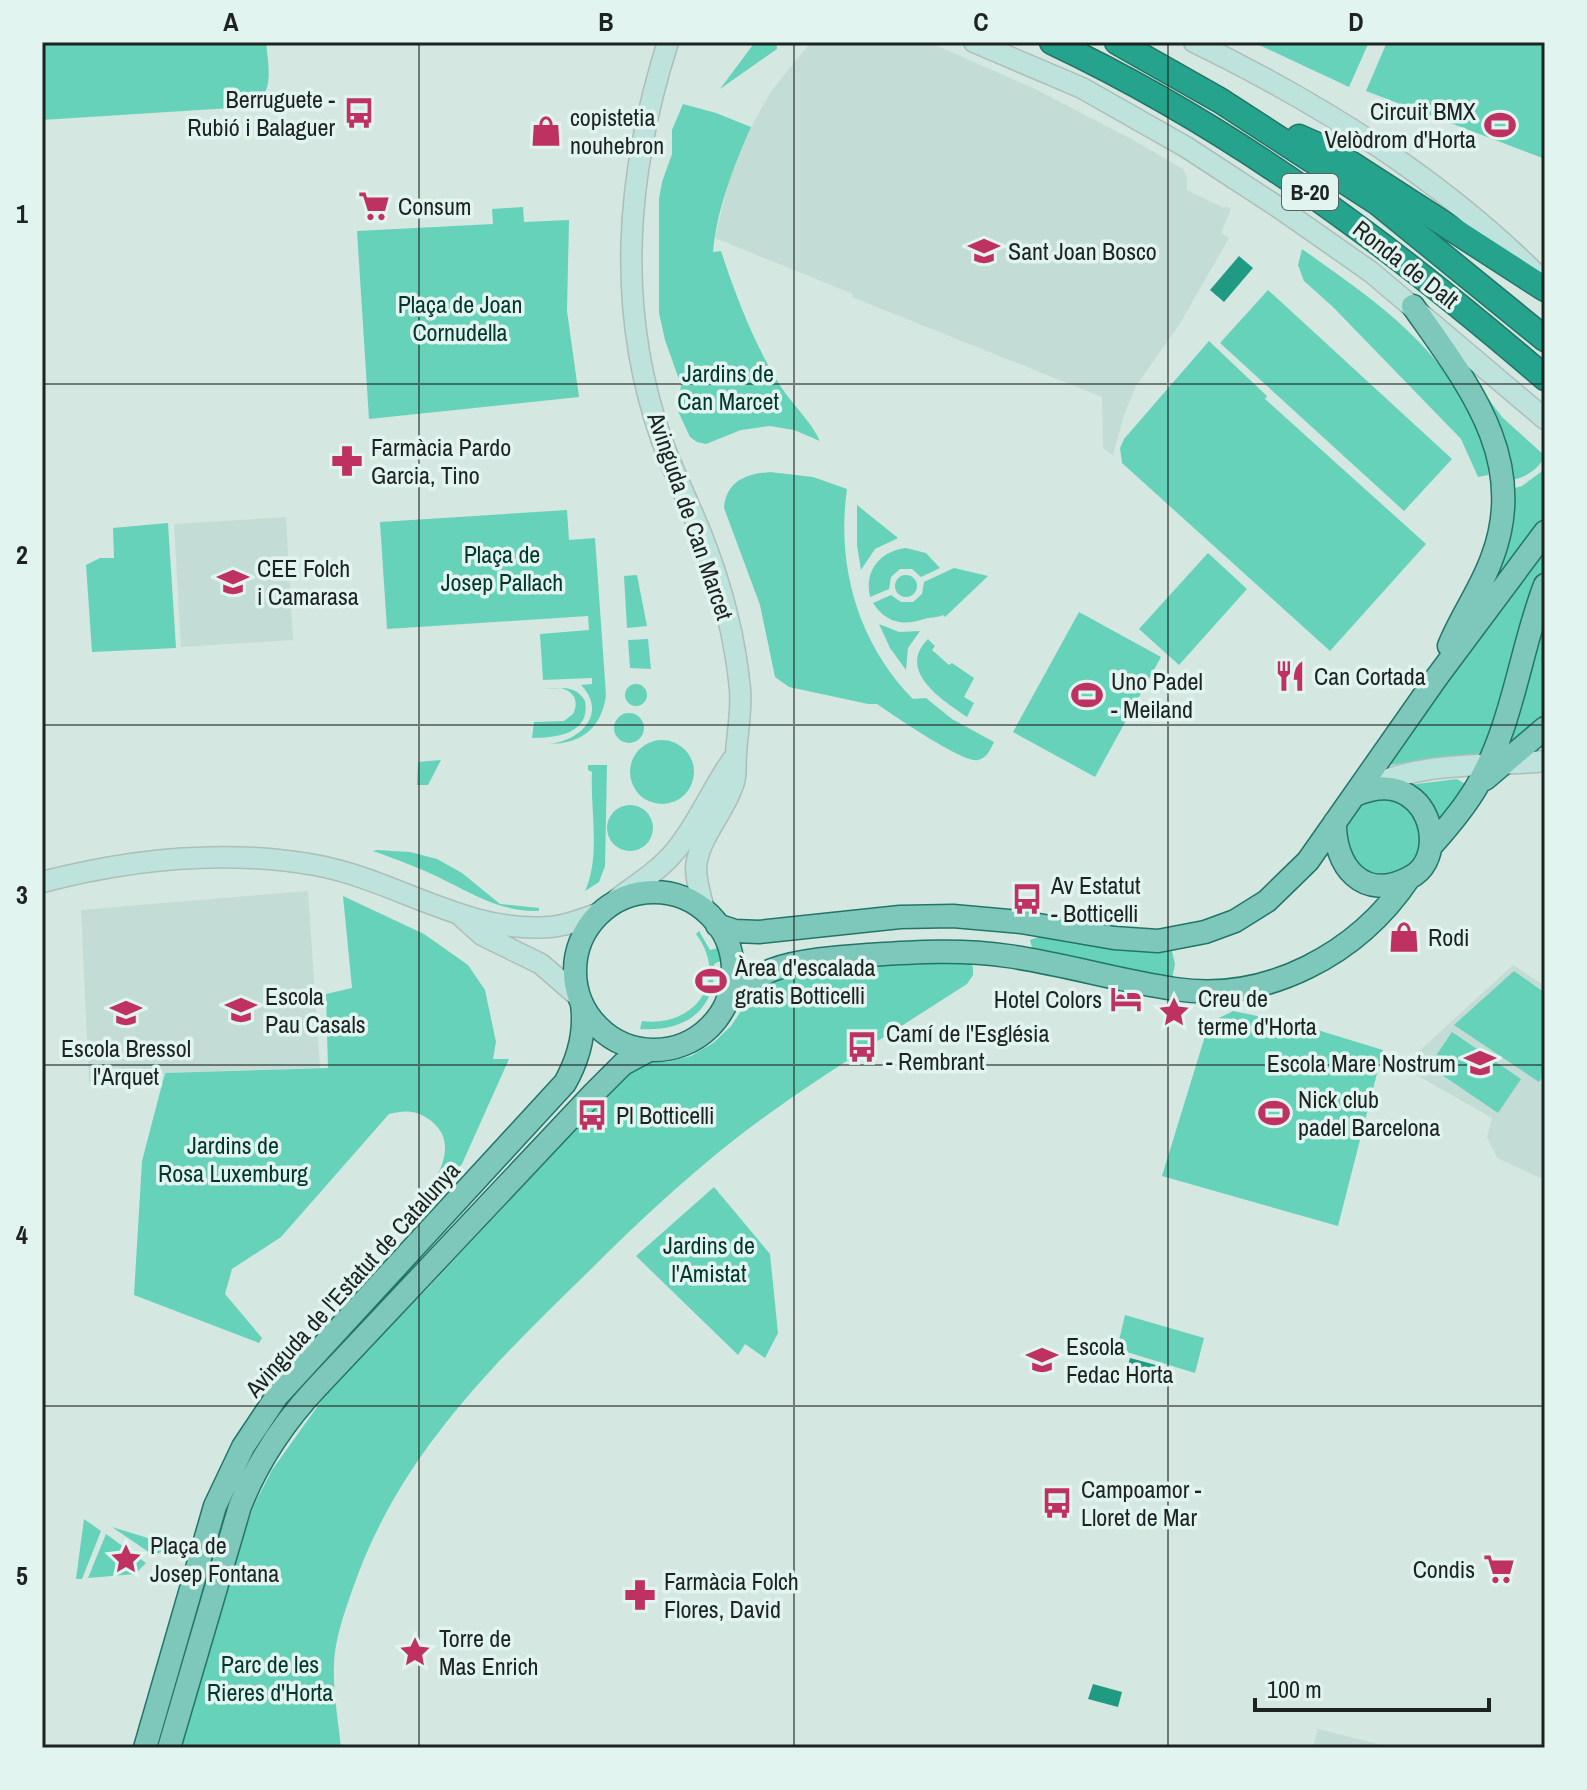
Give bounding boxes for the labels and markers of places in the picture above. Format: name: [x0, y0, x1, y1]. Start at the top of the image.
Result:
place label: Berruguete - Rubió i Balaguer: [187, 83, 335, 143]
place label: Circuit BMX Velòdrom d'Horta: [1325, 95, 1477, 155]
bus stop icon: Berruguete - Rubió i Balaguer: [342, 96, 376, 130]
place label: copistetia nouhebron: [570, 101, 664, 161]
sports icon: Circuit BMX Velòdrom d'Horta: [1483, 108, 1517, 142]
shop icon: copistetia nouhebron: [529, 114, 563, 148]
supermarket icon: Consum: [357, 189, 391, 223]
place label: Consum: [398, 190, 471, 222]
school or university icon: Sant Joan Bosco: [967, 234, 1001, 268]
place label: Sant Joan Bosco: [1008, 235, 1157, 267]
place label: Farmàcia Pardo Garcia, Tino: [371, 431, 511, 491]
pharmacy icon: Farmàcia Pardo Garcia, Tino: [330, 444, 364, 478]
place label: CEE Folch i Camarasa: [257, 552, 359, 612]
school or university icon: CEE Folch i Camarasa: [216, 565, 250, 599]
restaurant icon: Can Cortada: [1273, 659, 1307, 693]
place label: Can Cortada: [1314, 660, 1426, 692]
place label: Uno Padel - Meiland: [1111, 665, 1203, 725]
sports icon: Uno Padel - Meiland: [1070, 678, 1104, 712]
place label: Av Estatut - Botticelli: [1050, 869, 1141, 929]
bus stop icon: Av Estatut - Botticelli: [1010, 882, 1044, 916]
shop icon: Rodi: [1387, 920, 1421, 954]
place label: Rodi: [1428, 921, 1470, 953]
place label: Àrea d'escalada gratis Botticelli: [734, 951, 876, 1011]
sports icon: Àrea d'escalada gratis Botticelli: [694, 964, 728, 998]
place label: Escola Pau Casals: [265, 980, 366, 1040]
hotel icon: Hotel Colors: [1109, 982, 1143, 1016]
place label: Creu de terme d'Horta: [1198, 982, 1317, 1042]
place label: Hotel Colors: [994, 983, 1102, 1015]
school or university icon: Escola Pau Casals: [224, 993, 258, 1027]
place icon: Creu de terme d'Horta: [1157, 995, 1191, 1029]
school or university icon: Escola Bressol l'Arquet: [109, 996, 143, 1030]
place label: Camí de l'Església - Rembrant: [886, 1017, 1050, 1077]
bus stop icon: Camí de l'Església - Rembrant: [845, 1030, 879, 1064]
place label: Escola Bressol l'Arquet: [61, 1032, 191, 1092]
school or university icon: Escola Mare Nostrum: [1463, 1046, 1497, 1080]
place label: Escola Mare Nostrum: [1267, 1047, 1456, 1079]
place label: Nick club padel Barcelona: [1298, 1083, 1440, 1143]
sports icon: Nick club padel Barcelona: [1257, 1096, 1291, 1130]
bus stop icon: Pl Botticelli: [575, 1098, 609, 1132]
place label: Pl Botticelli: [616, 1099, 714, 1131]
place label: Escola Fedac Horta: [1066, 1330, 1173, 1390]
school or university icon: Escola Fedac Horta: [1025, 1343, 1059, 1377]
place label: Campoamor - Lloret de Mar: [1081, 1473, 1202, 1533]
bus stop icon: Campoamor - Lloret de Mar: [1040, 1486, 1074, 1520]
place label: Plaça de Josep Fontana: [150, 1529, 279, 1589]
place icon: Plaça de Josep Fontana: [109, 1542, 143, 1576]
supermarket icon: Condis: [1482, 1552, 1516, 1586]
place label: Condis: [1413, 1553, 1475, 1585]
place label: Farmàcia Folch Flores, David: [664, 1565, 799, 1625]
pharmacy icon: Farmàcia Folch Flores, David: [623, 1578, 657, 1612]
place label: Torre de Mas Enrich: [439, 1622, 539, 1682]
place icon: Torre de Mas Enrich: [398, 1635, 432, 1669]

